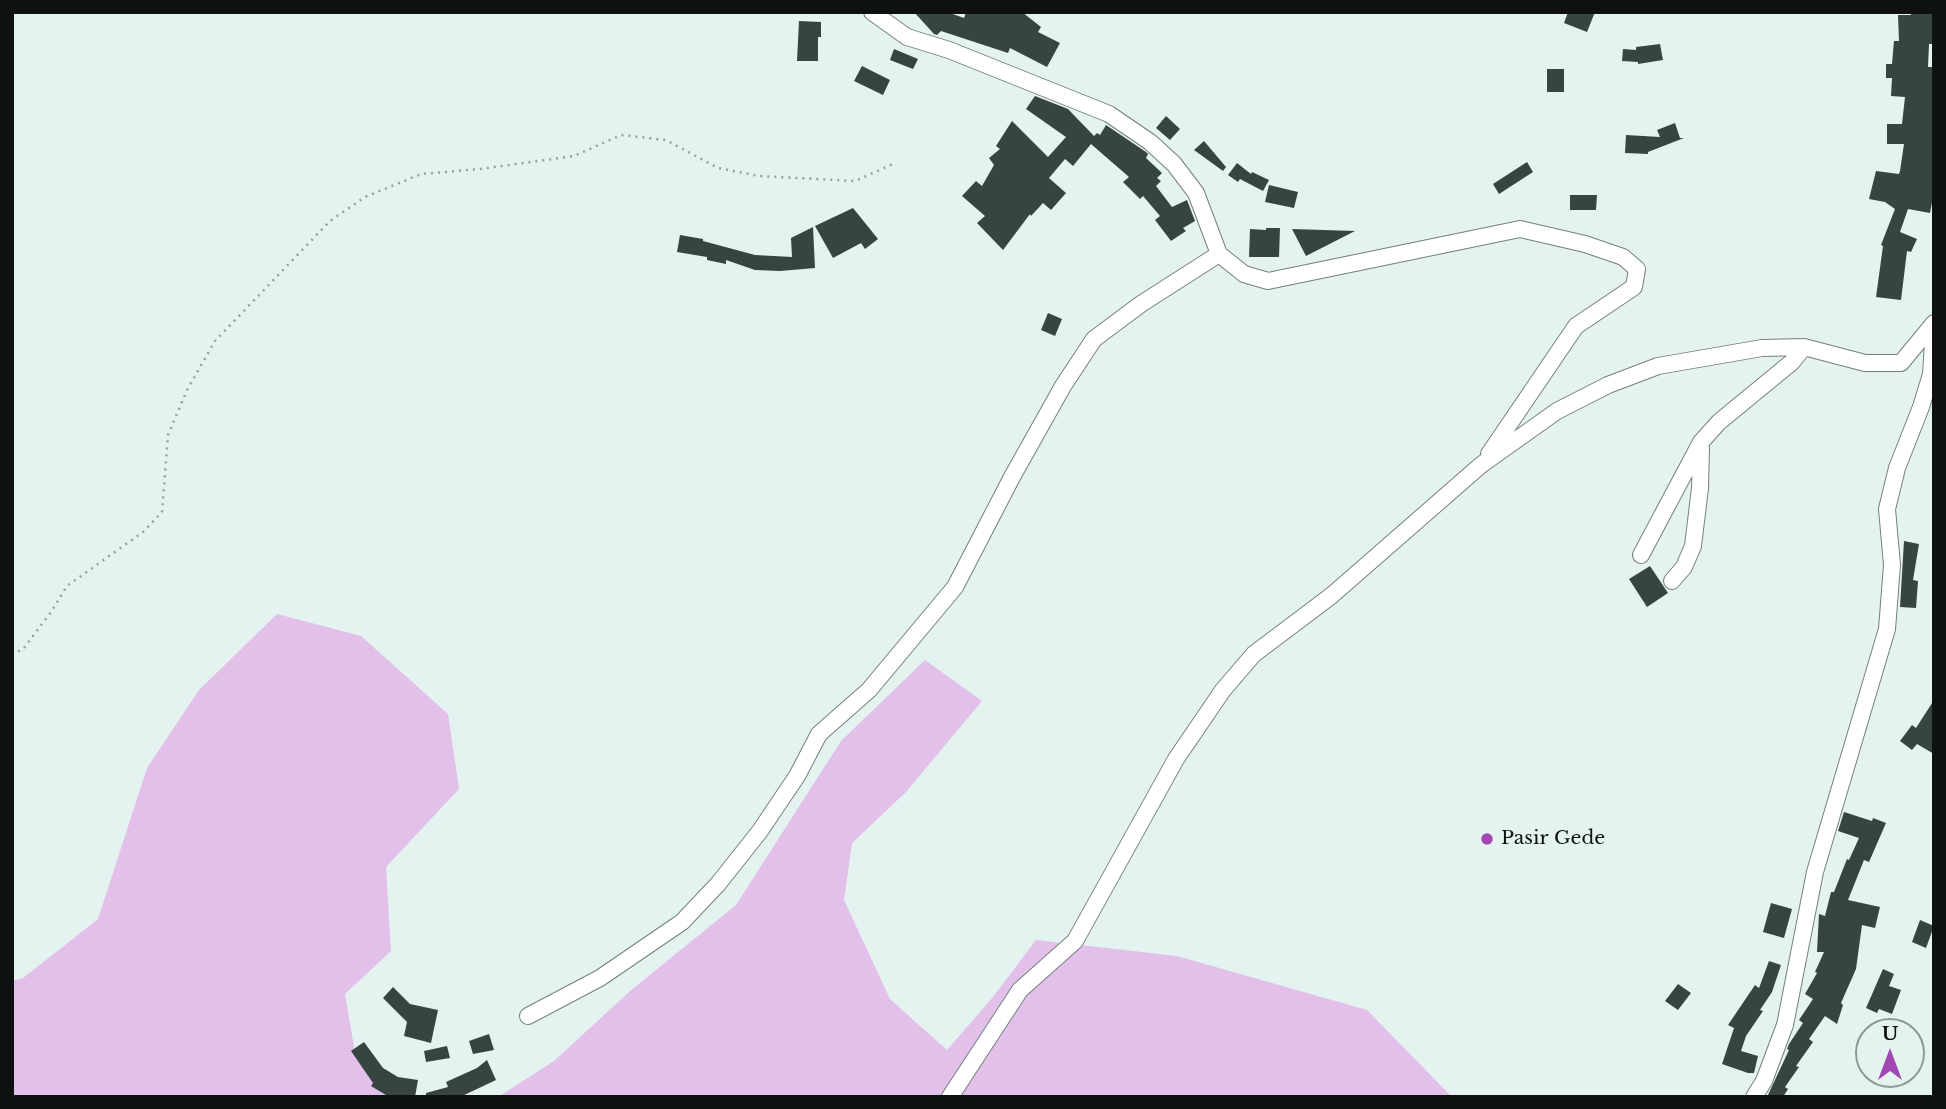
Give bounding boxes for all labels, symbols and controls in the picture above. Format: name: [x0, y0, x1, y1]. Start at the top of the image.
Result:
place label: Pasir Gede: [1501, 828, 1605, 850]
marker: Pasir Gede: [1479, 831, 1495, 847]
north arrow: [1855, 1018, 1925, 1088]
text: U: [1882, 1022, 1898, 1045]

